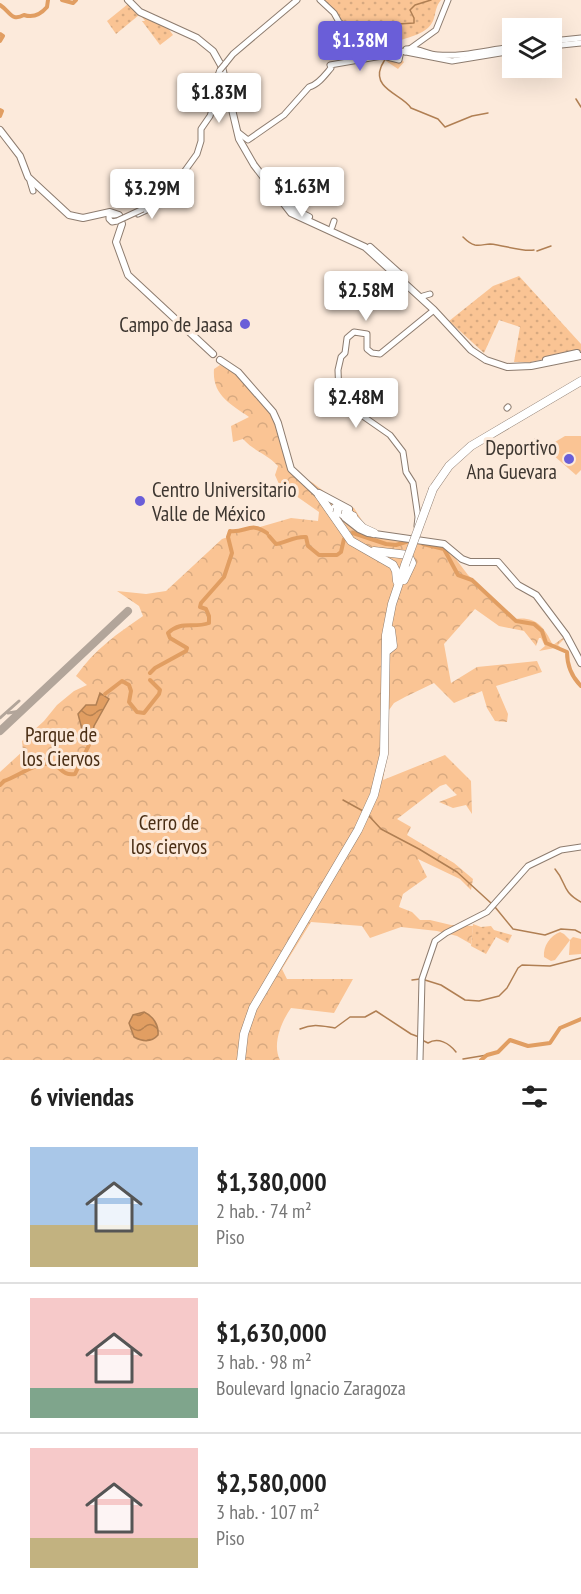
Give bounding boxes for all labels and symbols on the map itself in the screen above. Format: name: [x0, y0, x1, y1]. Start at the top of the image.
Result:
pin: $1.38M: [311, 21, 409, 72]
pin: $1.83M: [170, 73, 268, 124]
pin: $1.63M: [253, 167, 351, 218]
pin: $3.29M: [103, 169, 201, 220]
pin: $2.58M: [317, 271, 415, 322]
place label: Campo de Jaasa: [119, 311, 233, 338]
marker: Campo de Jaasa: [238, 317, 252, 331]
pin: $2.48M: [307, 378, 405, 429]
place label: Deportivo Ana Guevara: [467, 434, 557, 485]
marker: Deportivo Ana Guevara: [562, 452, 576, 466]
place label: Centro Universitario Valle de México: [151, 476, 296, 527]
marker: Centro Universitario Valle de México: [133, 494, 147, 508]
park label: Parque de los Ciervos: [22, 721, 100, 772]
park label: Cerro de los ciervos: [131, 809, 207, 860]

